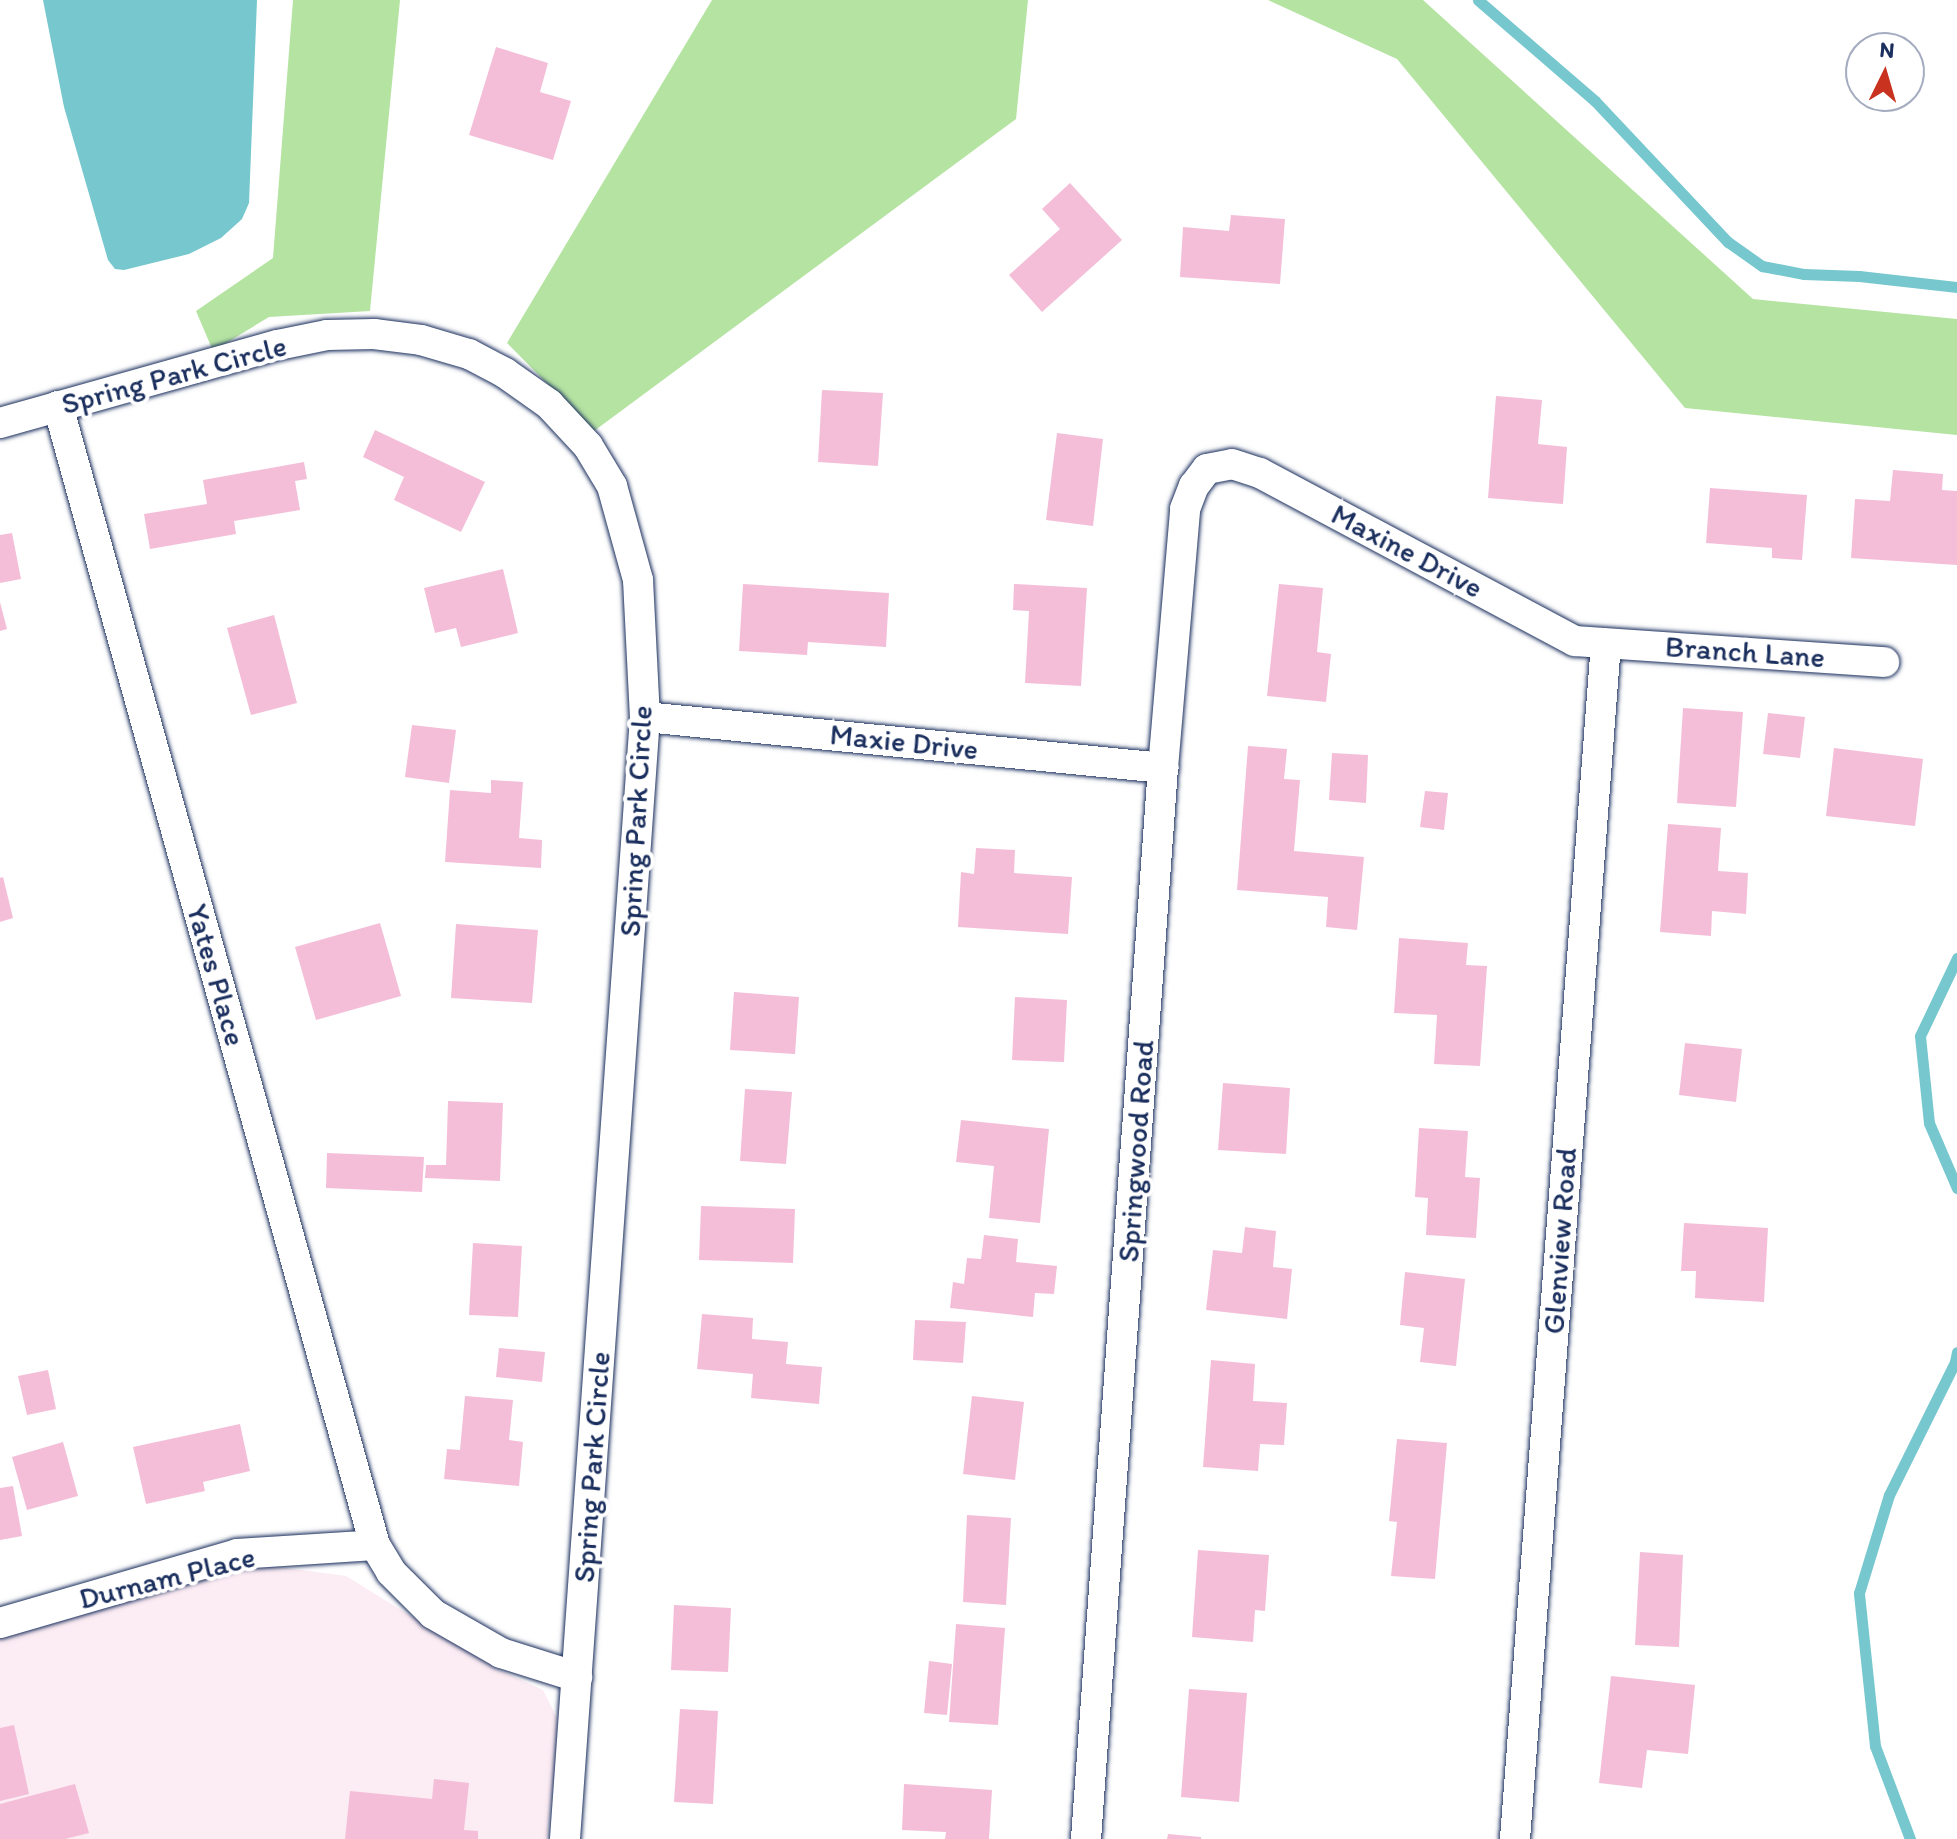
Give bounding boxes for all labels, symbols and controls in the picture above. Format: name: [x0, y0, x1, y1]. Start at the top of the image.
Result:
north arrow: [1845, 32, 1925, 112]
text: N: [1878, 35, 1896, 64]
street label: Spring Park Circle: [57, 328, 291, 422]
street label: Maxine Drive: [1325, 496, 1489, 606]
street label: Branch Lane: [1663, 628, 1827, 676]
street label: Spring Park Circle: [612, 704, 660, 938]
street label: Maxie Drive: [827, 716, 981, 768]
street label: Yates Place: [179, 900, 253, 1050]
street label: Springwood Road: [1110, 1039, 1162, 1263]
street label: Glenview Road: [1536, 1146, 1584, 1336]
street label: Spring Park Circle: [566, 1350, 618, 1584]
street label: Durnam Place: [75, 1539, 259, 1617]

